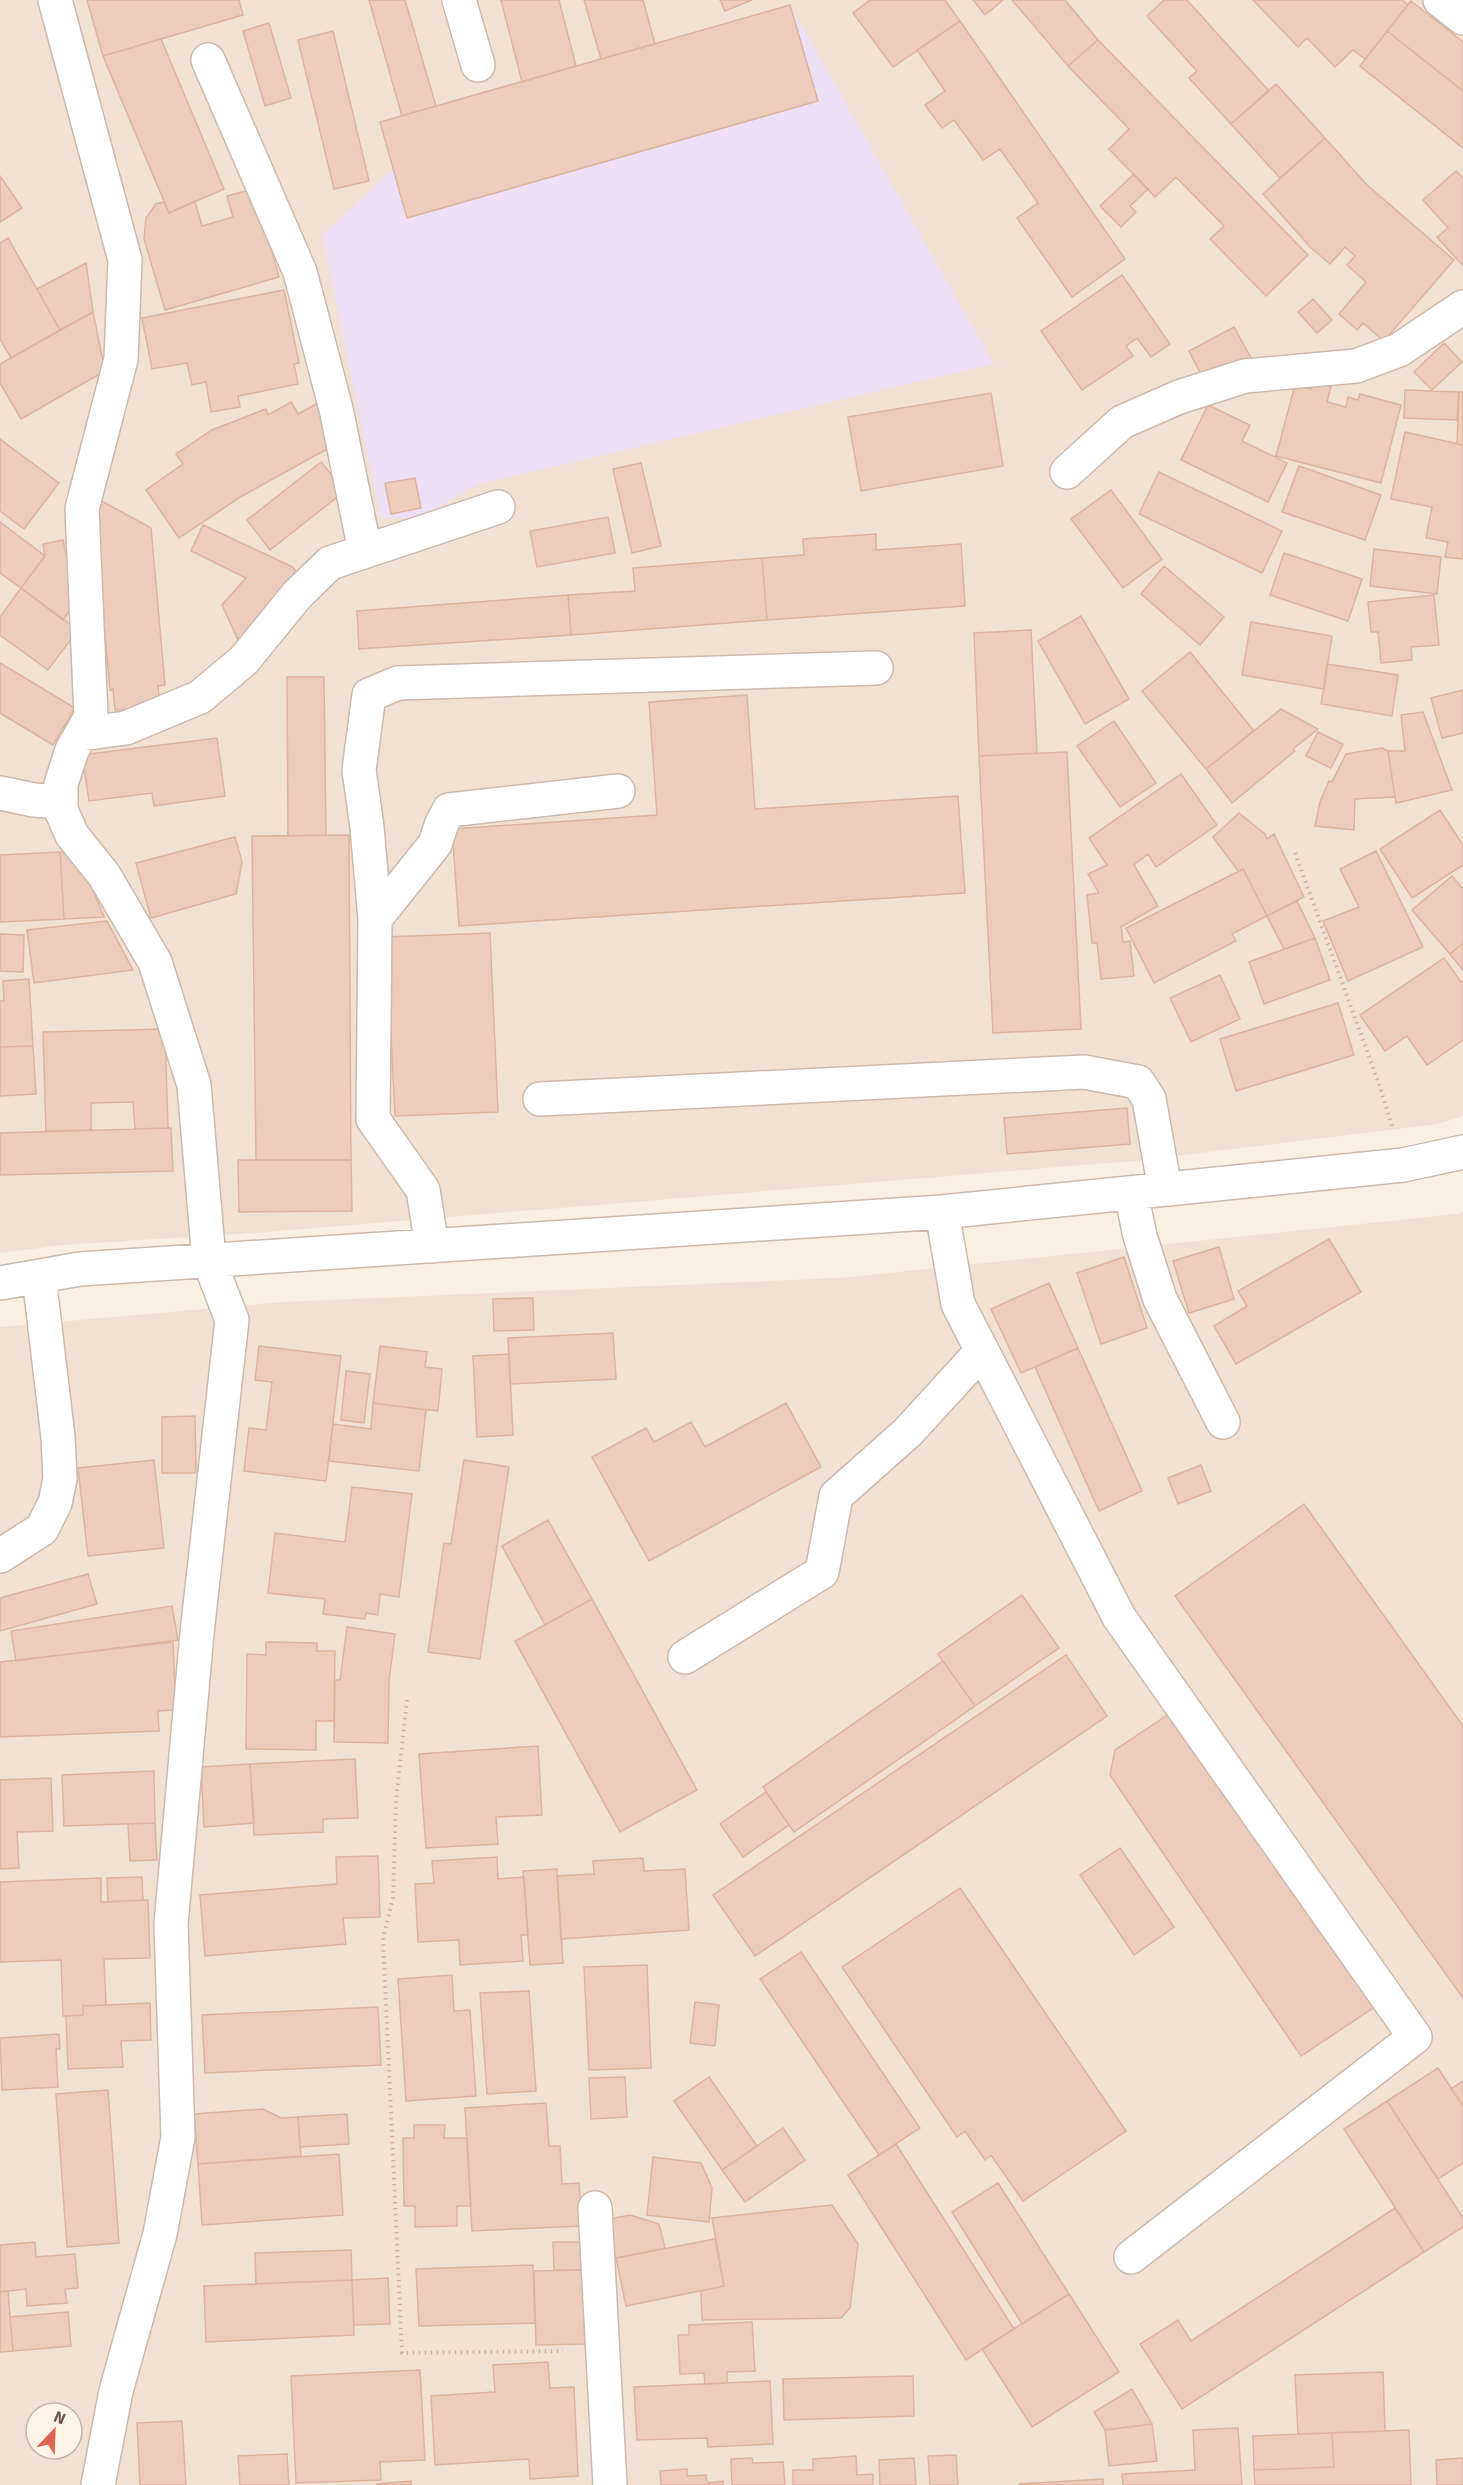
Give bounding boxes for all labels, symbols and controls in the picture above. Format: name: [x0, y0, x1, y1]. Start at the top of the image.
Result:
north arrow: [24, 2401, 84, 2461]
text: N: [50, 2407, 69, 2429]

